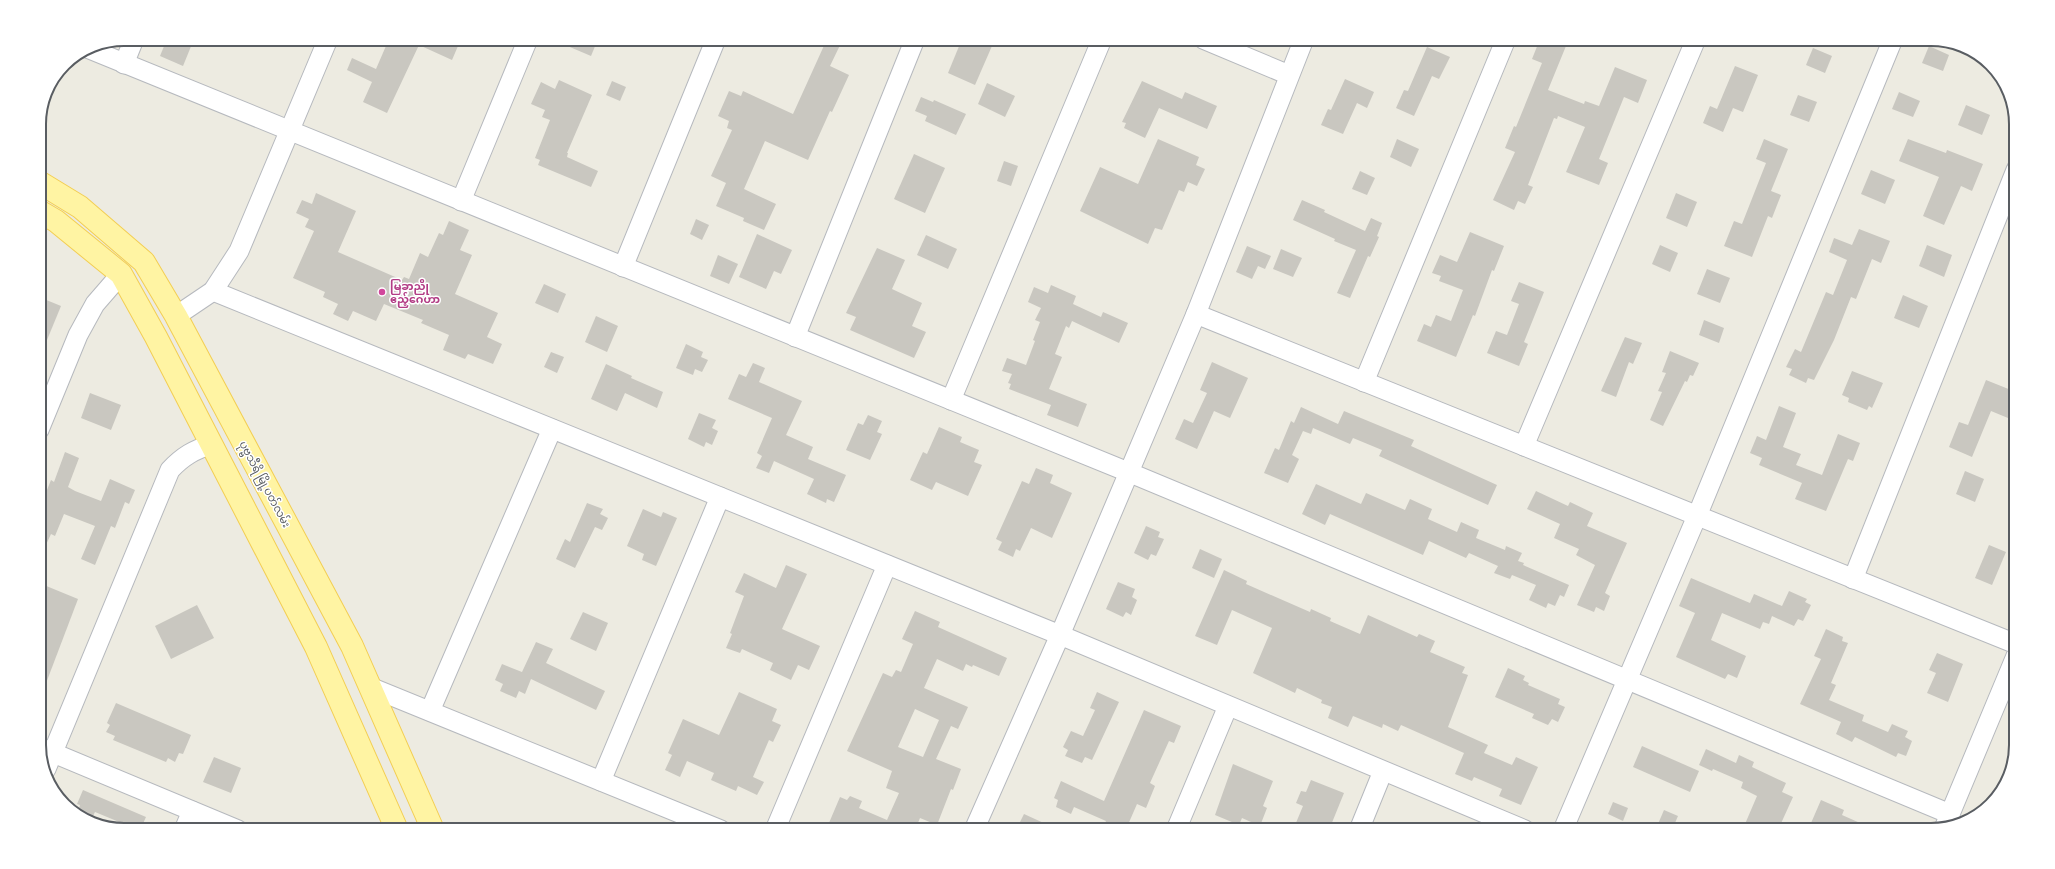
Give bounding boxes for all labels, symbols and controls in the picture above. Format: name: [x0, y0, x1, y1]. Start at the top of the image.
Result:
place label: မြခွာညို ဧည့်ဂေဟာ: [390, 279, 440, 308]
marker: မြခွာညို ဧည့်ဂေဟာ: [377, 287, 387, 297]
street label: ပုဗ္ဗသီရိ မြို့ပတ်လမ်း: [234, 438, 294, 531]

